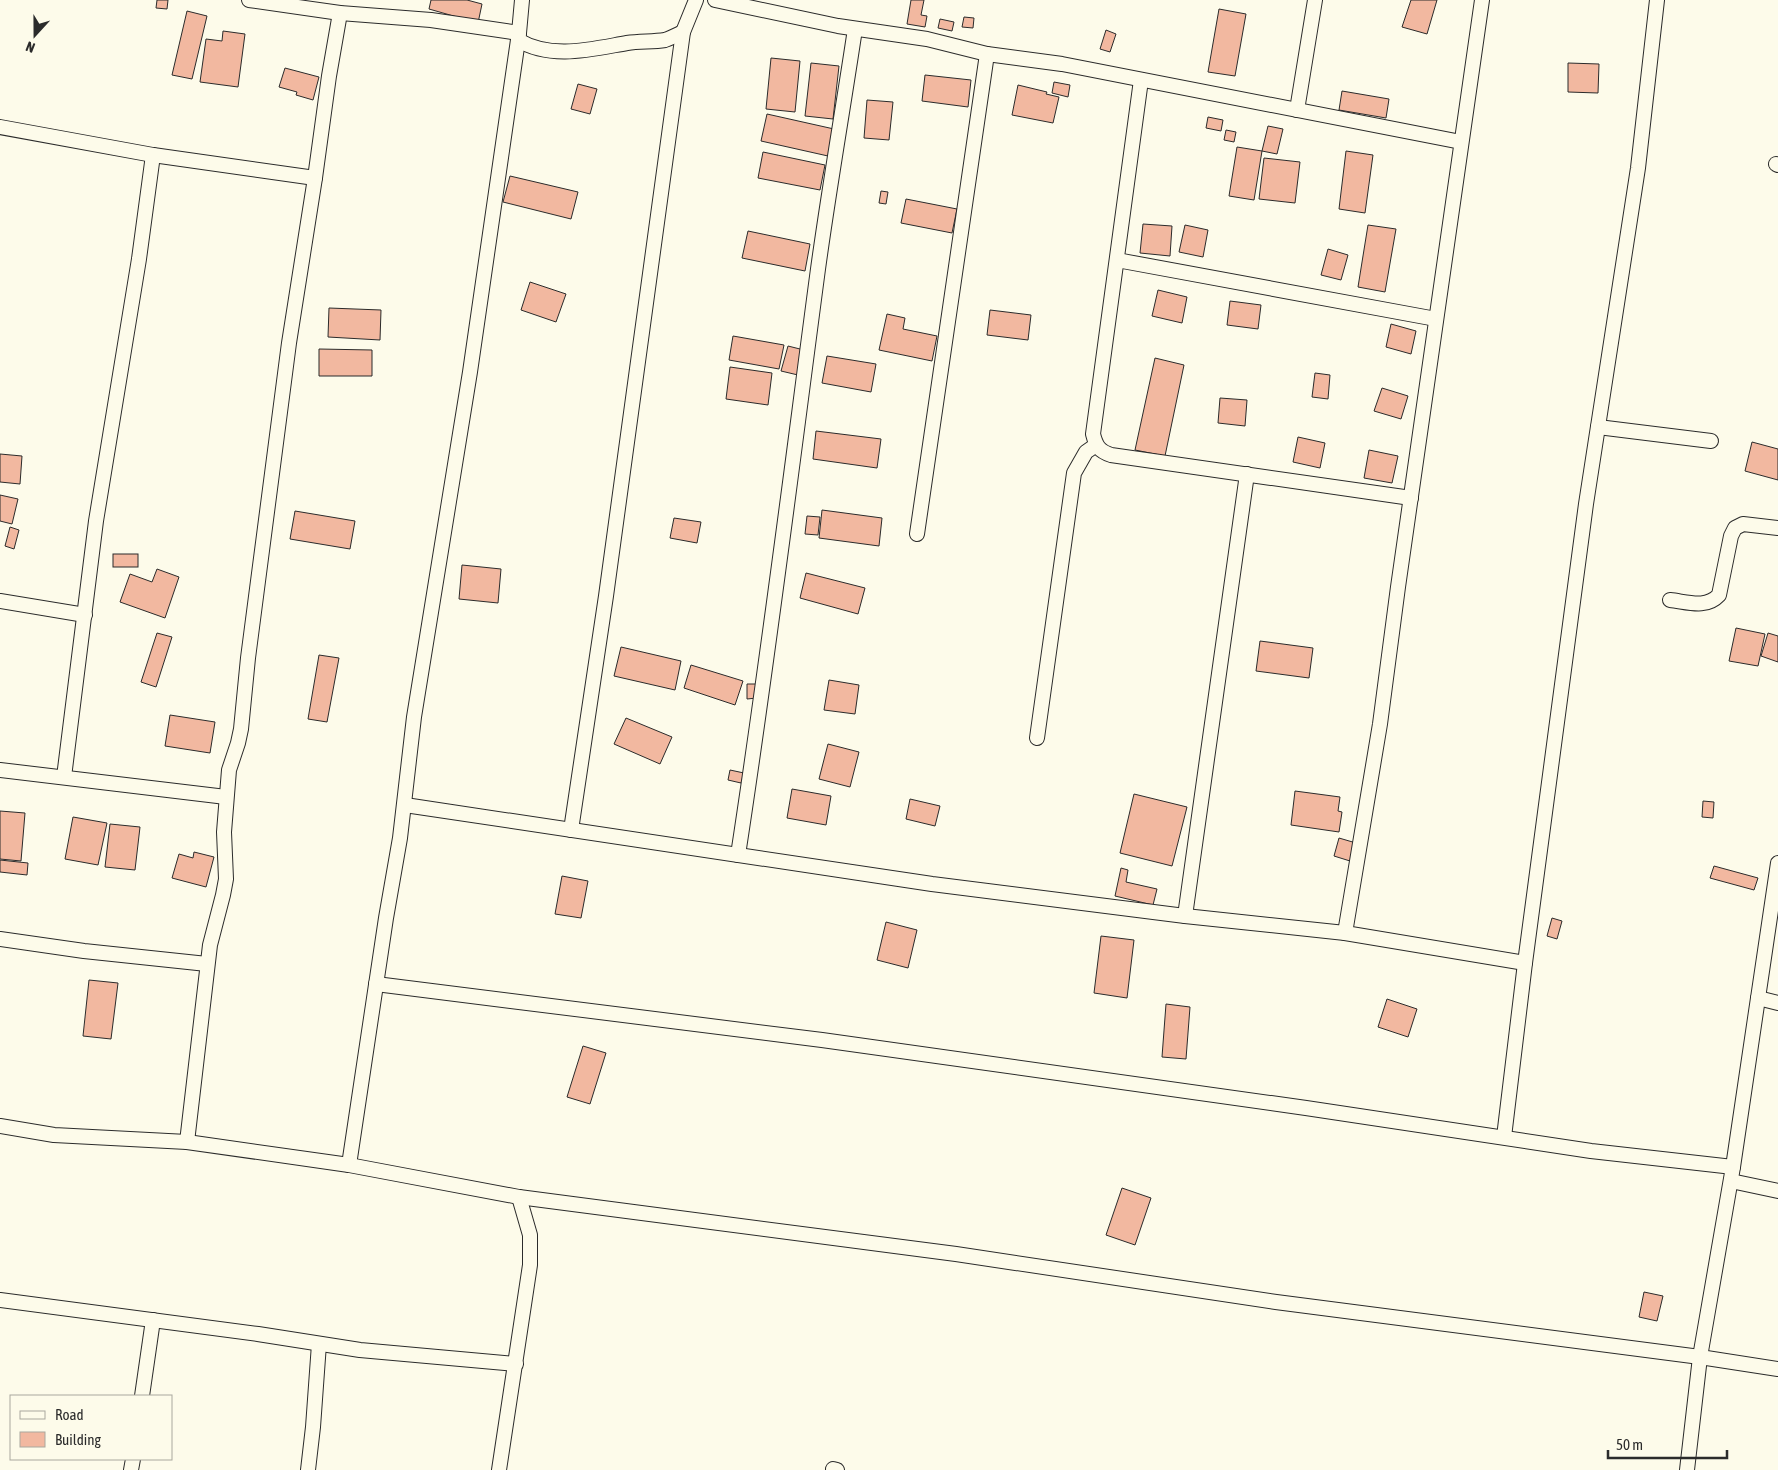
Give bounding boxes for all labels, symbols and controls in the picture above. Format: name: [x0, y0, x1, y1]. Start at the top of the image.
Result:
north arrow: [10, 10, 60, 60]
text: N: [24, 38, 37, 56]
legend: [10, 1395, 172, 1460]
text: Road: [55, 1406, 84, 1423]
scale bar: [1608, 1428, 1727, 1460]
text: Building: [55, 1431, 101, 1448]
text: 50 m: [1616, 1436, 1643, 1453]

